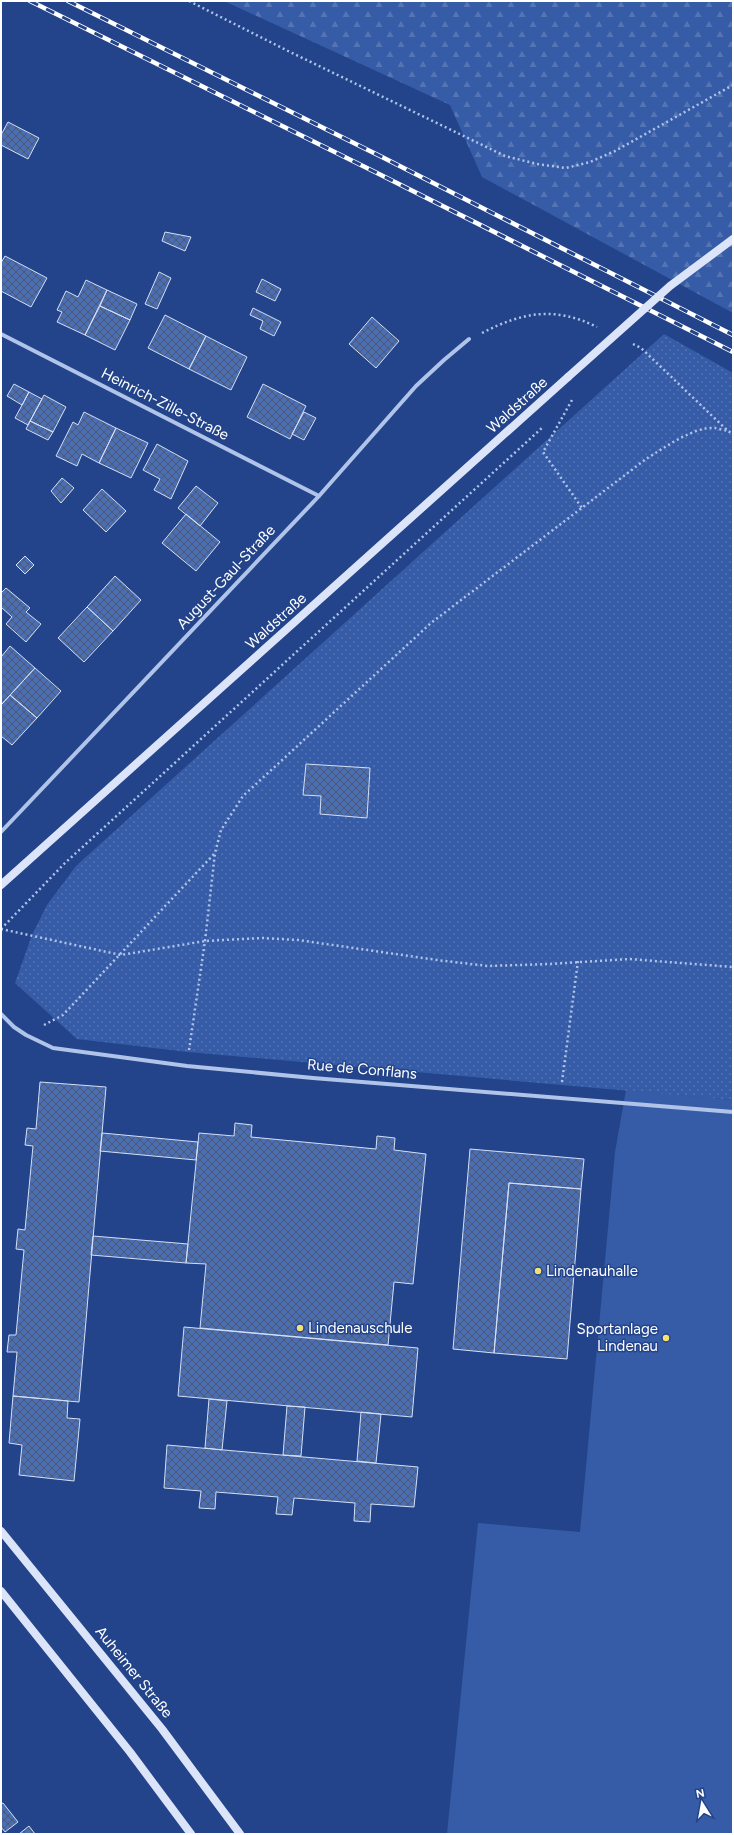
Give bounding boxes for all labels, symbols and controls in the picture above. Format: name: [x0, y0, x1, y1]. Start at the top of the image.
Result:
street label: Heinrich-Zille-Straße: [98, 364, 232, 444]
street label: Waldstraße: [483, 373, 551, 437]
street label: August-Gaul-Straße: [173, 521, 279, 633]
street label: Waldstraße: [242, 589, 310, 653]
street label: Rue de Conflans: [306, 1055, 418, 1083]
place label: Lindenauhalle: [546, 1262, 638, 1280]
marker: Lindenauhalle: [533, 1266, 543, 1276]
place label: Lindenauschule: [308, 1319, 412, 1337]
place label: Sportanlage Lindenau: [577, 1320, 658, 1355]
marker: Lindenauschule: [295, 1323, 305, 1333]
marker: Sportanlage Lindenau: [661, 1333, 671, 1343]
street label: Auheimer Straße: [92, 1623, 176, 1721]
north arrow: [682, 1783, 722, 1823]
text: N: [695, 1786, 706, 1801]

